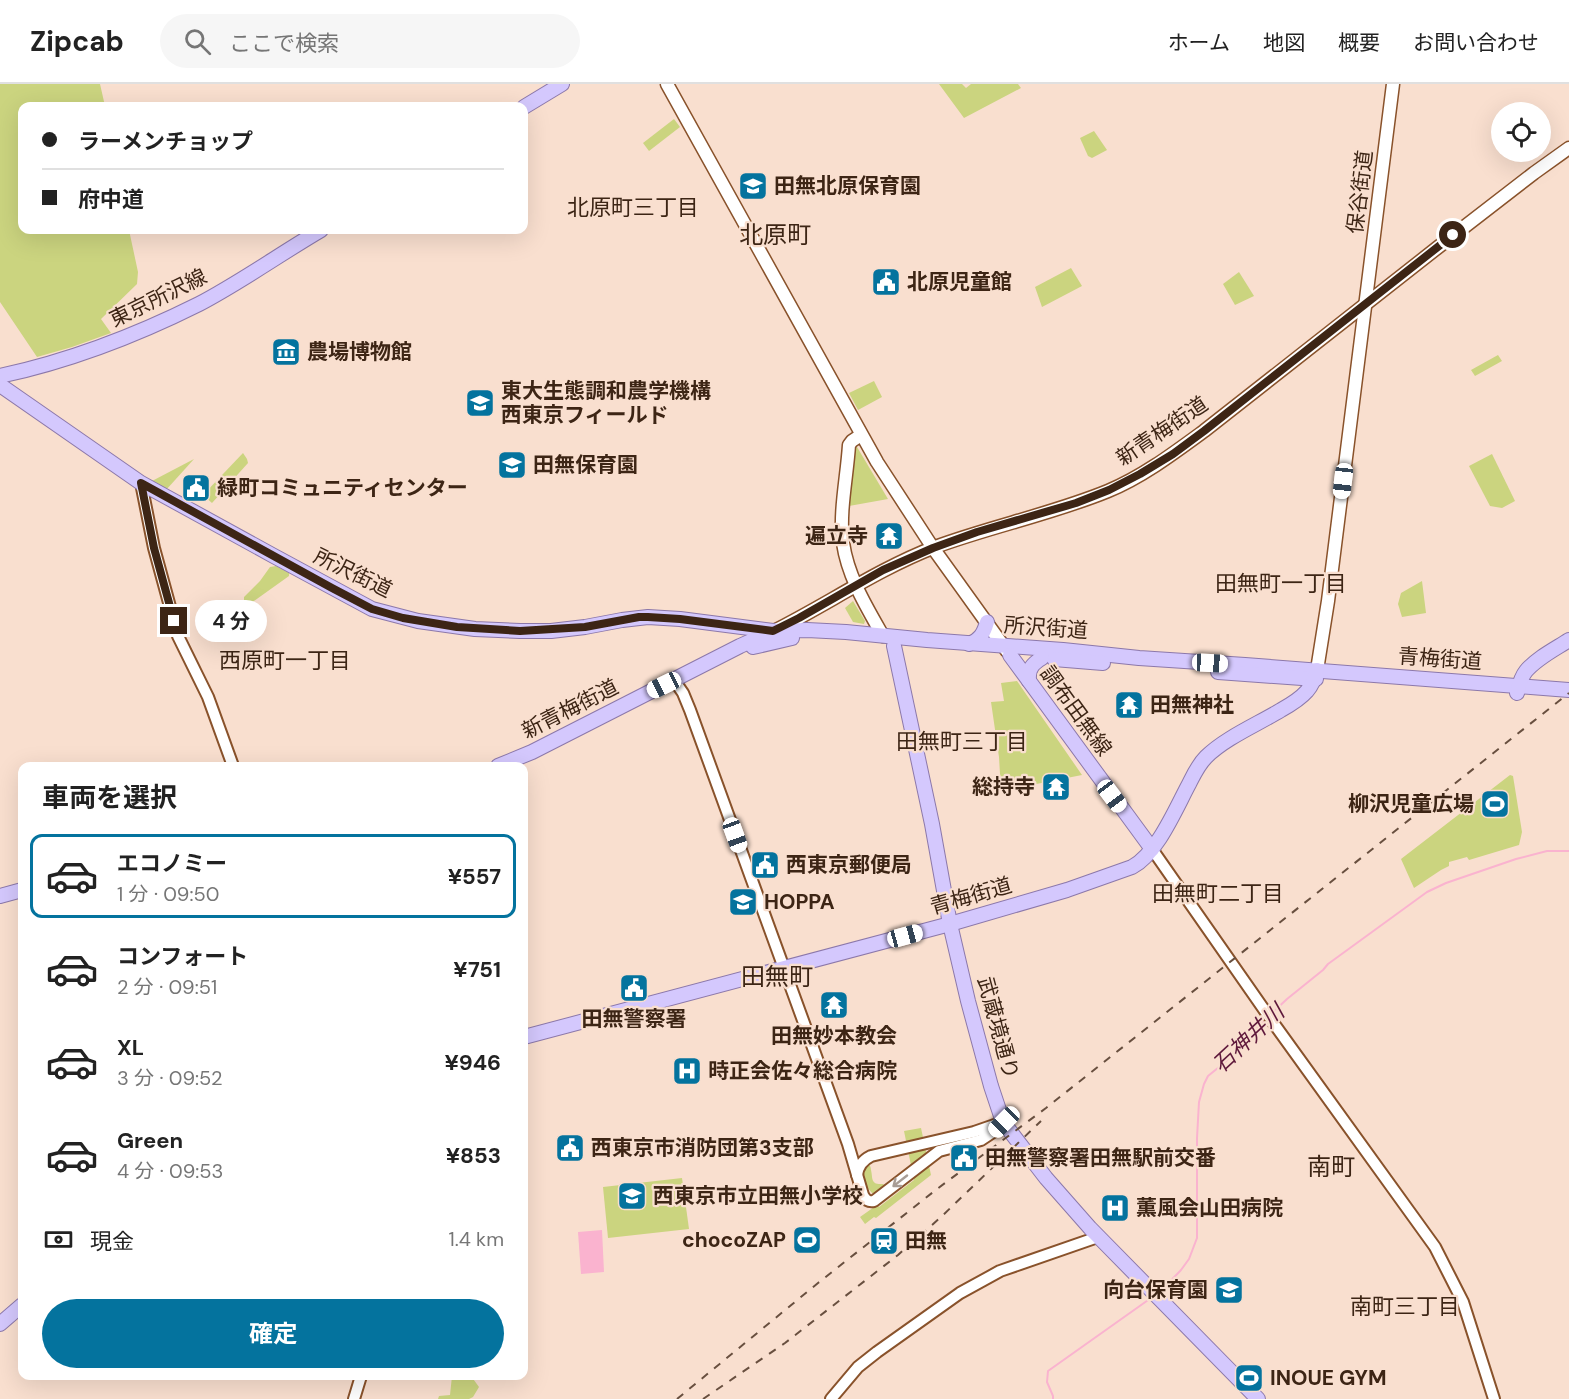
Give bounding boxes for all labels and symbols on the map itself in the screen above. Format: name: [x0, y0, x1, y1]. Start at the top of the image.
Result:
street label: 保谷街道: [1341, 149, 1379, 235]
school or university icon: 田無北原保育園: [737, 170, 769, 202]
place label: 田無北原保育園: [774, 172, 921, 200]
district label: 北原町三丁目: [567, 193, 699, 222]
district label: 北原町: [739, 219, 811, 250]
route start: [1439, 221, 1466, 248]
street label: 東京所沢線: [105, 262, 211, 334]
public building icon: 北原児童館: [870, 266, 902, 298]
place label: 北原児童館: [907, 268, 1012, 296]
museum icon: 農場博物館: [270, 336, 302, 368]
place label: 農場博物館: [307, 338, 412, 366]
place label: 東大生態調和農学機構 西東京フィールド: [501, 377, 711, 429]
school or university icon: 東大生態調和農学機構 西東京フィールド: [464, 387, 496, 419]
street label: 新青梅街道: [1111, 390, 1213, 472]
school or university icon: 田無保育園: [496, 449, 528, 481]
place label: 田無保育園: [533, 451, 638, 479]
car: [1332, 462, 1354, 500]
public building icon: 緑町コミュニティセンター: [180, 472, 212, 504]
place label: 緑町コミュニティセンター: [217, 474, 468, 502]
temple icon: 遍立寺: [873, 520, 905, 552]
place label: 遍立寺: [805, 522, 868, 550]
street label: 所沢街道: [309, 542, 397, 604]
district label: 田無町一丁目: [1215, 569, 1347, 598]
callout: 4 分: [195, 600, 267, 642]
route end: [160, 607, 187, 634]
street label: 所沢街道: [1003, 611, 1089, 645]
street label: 青梅街道: [1397, 642, 1483, 676]
district label: 西原町一丁目: [219, 646, 351, 675]
car: [1192, 653, 1228, 673]
street label: 調布田無線: [1034, 660, 1118, 762]
car: [644, 669, 684, 701]
street label: 新青梅街道: [517, 673, 623, 745]
temple icon: 田無神社: [1113, 689, 1145, 721]
place label: 田無神社: [1150, 691, 1234, 719]
district label: 田無町三丁目: [896, 727, 1028, 756]
temple icon: 総持寺: [1040, 771, 1072, 803]
place label: 総持寺: [972, 773, 1035, 801]
car: [1094, 776, 1130, 816]
sports icon: 柳沢児童広場: [1479, 788, 1511, 820]
place label: 柳沢児童広場: [1348, 790, 1474, 818]
car: [720, 815, 750, 855]
public building icon: 西東京郵便局: [749, 849, 781, 881]
place label: 西東京郵便局: [786, 851, 912, 879]
street label: 青梅街道: [927, 871, 1015, 921]
district label: 田無町二丁目: [1152, 879, 1284, 908]
school or university icon: HOPPA: [727, 886, 759, 918]
place label: HOPPA: [764, 888, 835, 916]
car: [885, 923, 925, 949]
district label: 田無町: [741, 961, 813, 992]
public building icon: 田無警察署: [618, 972, 650, 1004]
street label: 武蔵境通り: [971, 974, 1025, 1082]
temple icon: 田無妙本教会: [818, 989, 850, 1021]
water label: 石神井川: [1206, 996, 1292, 1079]
place label: 田無警察署: [582, 1005, 687, 1033]
place label: 田無妙本教会: [771, 1022, 897, 1050]
hospital icon: 時正会佐々総合病院: [671, 1055, 703, 1087]
place label: 時正会佐々総合病院: [708, 1057, 897, 1085]
car: [985, 1103, 1023, 1141]
public building icon: 西東京市消防団第3支部: [554, 1132, 586, 1164]
place label: 西東京市消防団第3支部: [591, 1134, 814, 1162]
public building icon: 田無警察署田無駅前交番: [948, 1142, 980, 1174]
place label: 田無警察署田無駅前交番: [985, 1144, 1216, 1172]
district label: 南町: [1307, 1151, 1355, 1182]
one-way arrow: [893, 1174, 909, 1187]
school or university icon: 西東京市立田無小学校: [616, 1180, 648, 1212]
place label: 西東京市立田無小学校: [653, 1182, 863, 1210]
hospital icon: 薫風会山田病院: [1099, 1192, 1131, 1224]
place label: 薫風会山田病院: [1136, 1194, 1283, 1222]
sports icon: chocoZAP: [791, 1224, 823, 1256]
station icon: 田無: [868, 1225, 900, 1257]
place label: chocoZAP: [682, 1226, 786, 1254]
place label: 田無: [905, 1227, 947, 1255]
school or university icon: 向台保育園: [1213, 1274, 1245, 1306]
place label: 向台保育園: [1103, 1276, 1208, 1304]
district label: 南町三丁目: [1350, 1292, 1460, 1321]
sports icon: INOUE GYM: [1233, 1362, 1265, 1394]
place label: INOUE GYM: [1270, 1364, 1387, 1392]

